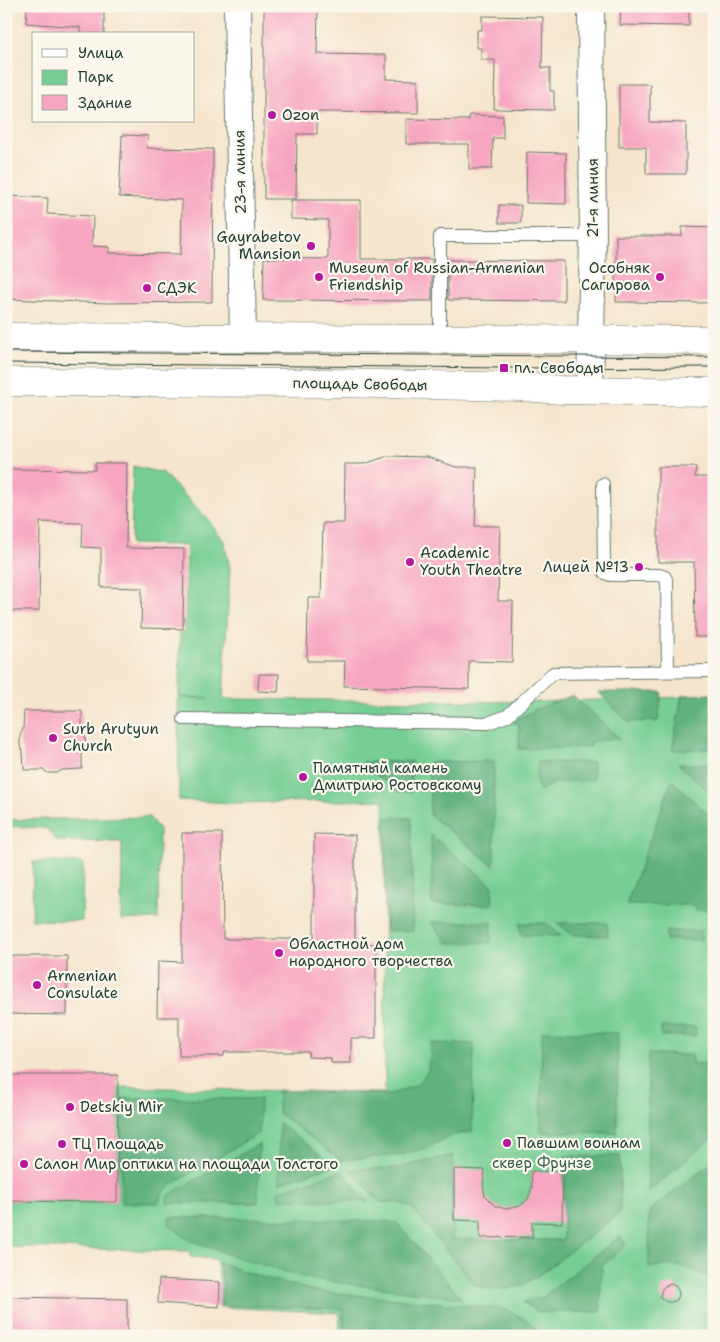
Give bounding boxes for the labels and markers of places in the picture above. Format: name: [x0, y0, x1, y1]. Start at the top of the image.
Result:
place label: Ozon: [282, 105, 319, 125]
marker: Ozon: [266, 109, 278, 121]
place label: Gayrabetov Mansion: [217, 227, 301, 264]
marker: Gayrabetov Mansion: [305, 240, 317, 252]
place label: Museum of Russian-Armenian Friendship: [329, 258, 545, 295]
place label: Особняк Сагирова: [581, 258, 651, 295]
marker: Museum of Russian-Armenian Friendship: [313, 271, 325, 283]
marker: Особняк Сагирова: [654, 271, 666, 283]
place label: СДЭК: [157, 278, 197, 298]
marker: СДЭК: [141, 282, 153, 294]
place label: пл. Свободы: [514, 358, 604, 378]
marker: пл. Свободы: [498, 362, 510, 374]
place label: Academic Youth Theatre: [420, 543, 523, 580]
marker: Academic Youth Theatre: [404, 556, 416, 568]
place label: Лицей №13: [543, 557, 629, 577]
marker: Лицей №13: [633, 561, 645, 573]
place label: Surb Arutyun Church: [63, 719, 159, 756]
marker: Surb Arutyun Church: [47, 732, 59, 744]
place label: Памятный камень Дмитрию Ростовскому: [313, 758, 482, 795]
marker: Памятный камень Дмитрию Ростовскому: [297, 771, 309, 783]
place label: Областной дом народного творчества: [289, 934, 453, 971]
marker: Областной дом народного творчества: [273, 947, 285, 959]
place label: Armenian Consulate: [47, 966, 118, 1003]
marker: Armenian Consulate: [31, 979, 43, 991]
place label: Detskiy Mir: [80, 1097, 163, 1117]
marker: Detskiy Mir: [64, 1101, 76, 1113]
place label: Павшим воинам: [517, 1133, 641, 1153]
place label: ТЦ Площадь: [72, 1134, 164, 1154]
marker: Павшим воинам: [501, 1137, 513, 1149]
marker: ТЦ Площадь: [56, 1138, 68, 1150]
place label: Салон Мир оптики на площади Толстого: [34, 1154, 338, 1174]
marker: Салон Мир оптики на площади Толстого: [18, 1158, 30, 1170]

